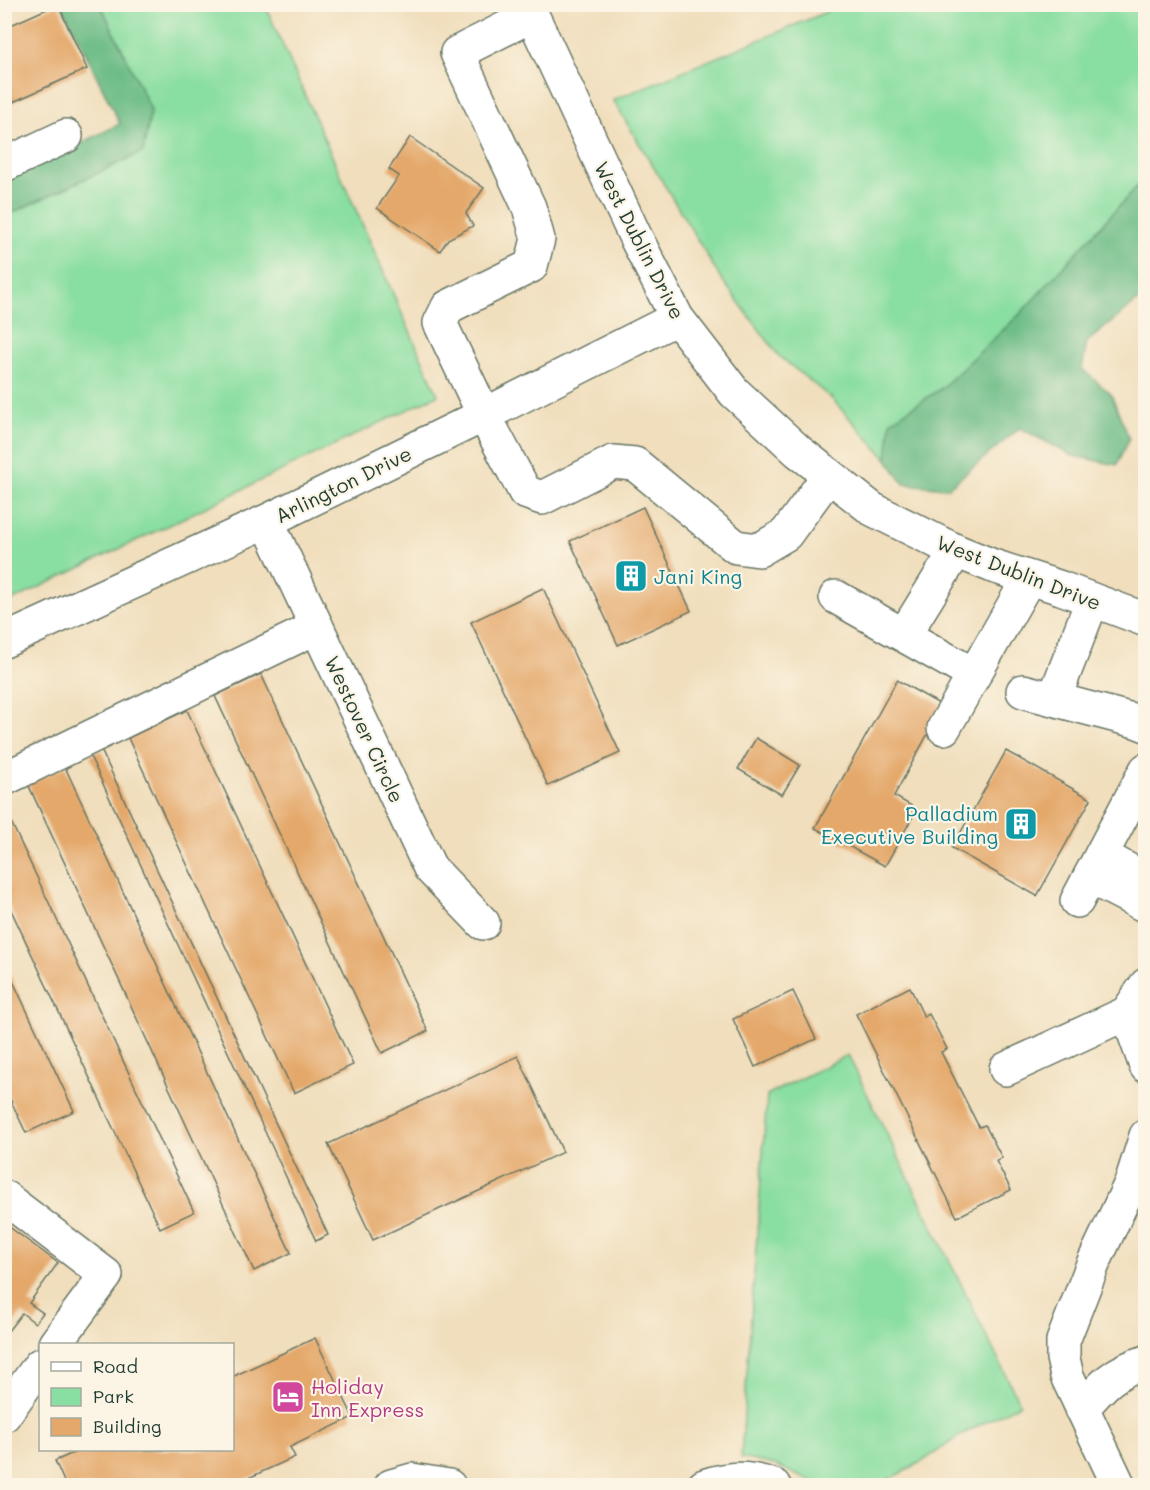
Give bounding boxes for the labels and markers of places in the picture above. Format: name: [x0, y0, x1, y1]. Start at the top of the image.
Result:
building icon: Jani King: [613, 558, 649, 594]
place label: Jani King: [654, 563, 742, 589]
place label: Palladium Executive Building: [821, 800, 998, 849]
building icon: Palladium Executive Building: [1003, 806, 1039, 842]
place label: Holiday Inn Express: [311, 1373, 424, 1422]
hotel icon: Holiday Inn Express: [270, 1379, 306, 1415]

